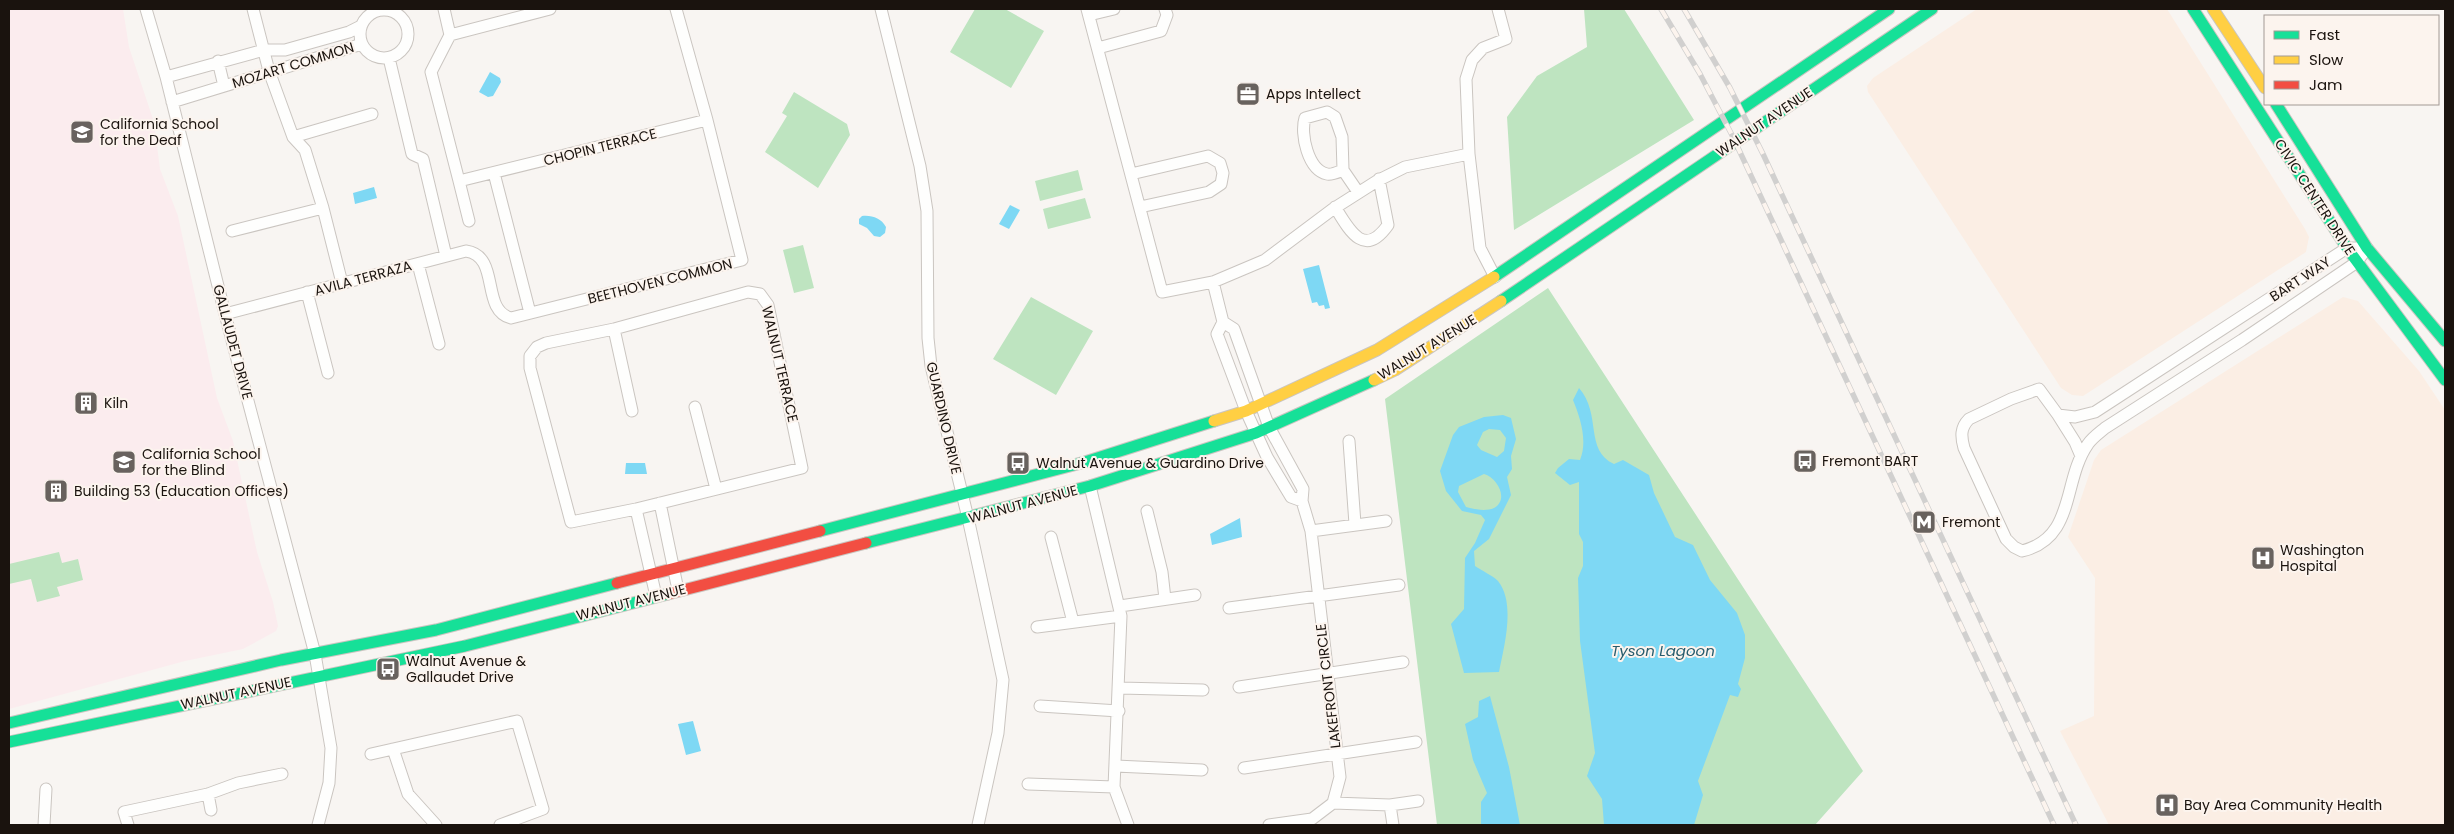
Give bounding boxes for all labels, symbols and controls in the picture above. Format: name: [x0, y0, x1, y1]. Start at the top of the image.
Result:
legend: [2264, 15, 2439, 105]
text: Fast: [2309, 24, 2340, 45]
street label: MOZART COMMON: [230, 37, 356, 93]
text: Slow: [2309, 49, 2344, 70]
text: Jam: [2309, 74, 2343, 95]
office icon: Apps Intellect: [1235, 81, 1261, 107]
street label: WALNUT AVENUE: [1712, 82, 1816, 162]
place label: Apps Intellect: [1266, 84, 1361, 104]
place label: California School for the Deaf: [100, 114, 219, 150]
school or university icon: California School for the Deaf: [69, 119, 95, 145]
street label: CHOPIN TERRACE: [541, 123, 659, 171]
street label: CIVIC CENTER DRIVE: [2270, 135, 2360, 259]
street label: BART WAY: [2266, 252, 2334, 306]
street label: BEETHOVEN COMMON: [586, 253, 734, 309]
street label: AVILA TERRAZA: [312, 255, 414, 301]
street label: GALLAUDET DRIVE: [208, 282, 258, 402]
street label: WALNUT TERRACE: [757, 304, 803, 424]
street label: WALNUT AVENUE: [1374, 310, 1480, 384]
street label: GUARDINO DRIVE: [921, 360, 967, 476]
building icon: Kiln: [73, 390, 99, 416]
place label: Kiln: [104, 393, 128, 413]
place label: California School for the Blind: [142, 444, 261, 480]
bus stop icon: Fremont BART: [1792, 448, 1818, 474]
school or university icon: California School for the Blind: [111, 449, 137, 475]
bus stop icon: Walnut Avenue & Guardino Drive: [1005, 450, 1031, 476]
place label: Fremont BART: [1822, 451, 1919, 471]
place label: Walnut Avenue & Guardino Drive: [1036, 453, 1264, 473]
building icon: Building 53 (Education Offices): [43, 478, 69, 504]
street label: WALNUT AVENUE: [966, 480, 1080, 528]
place label: Building 53 (Education Offices): [74, 481, 289, 501]
metro station icon: Fremont: [1911, 509, 1937, 535]
place label: Fremont: [1942, 512, 2000, 532]
place label: Washington Hospital: [2280, 540, 2364, 576]
hospital icon: Washington Hospital: [2250, 545, 2276, 571]
street label: WALNUT AVENUE: [574, 579, 688, 625]
street label: LAKEFRONT CIRCLE: [1310, 622, 1346, 750]
water label: Tyson Lagoon: [1611, 640, 1715, 661]
place label: Walnut Avenue & Gallaudet Drive: [406, 651, 527, 687]
bus stop icon: Walnut Avenue & Gallaudet Drive: [375, 656, 401, 682]
street label: WALNUT AVENUE: [179, 672, 293, 714]
hospital icon: Bay Area Community Health: [2154, 792, 2180, 818]
place label: Bay Area Community Health: [2184, 795, 2382, 815]

